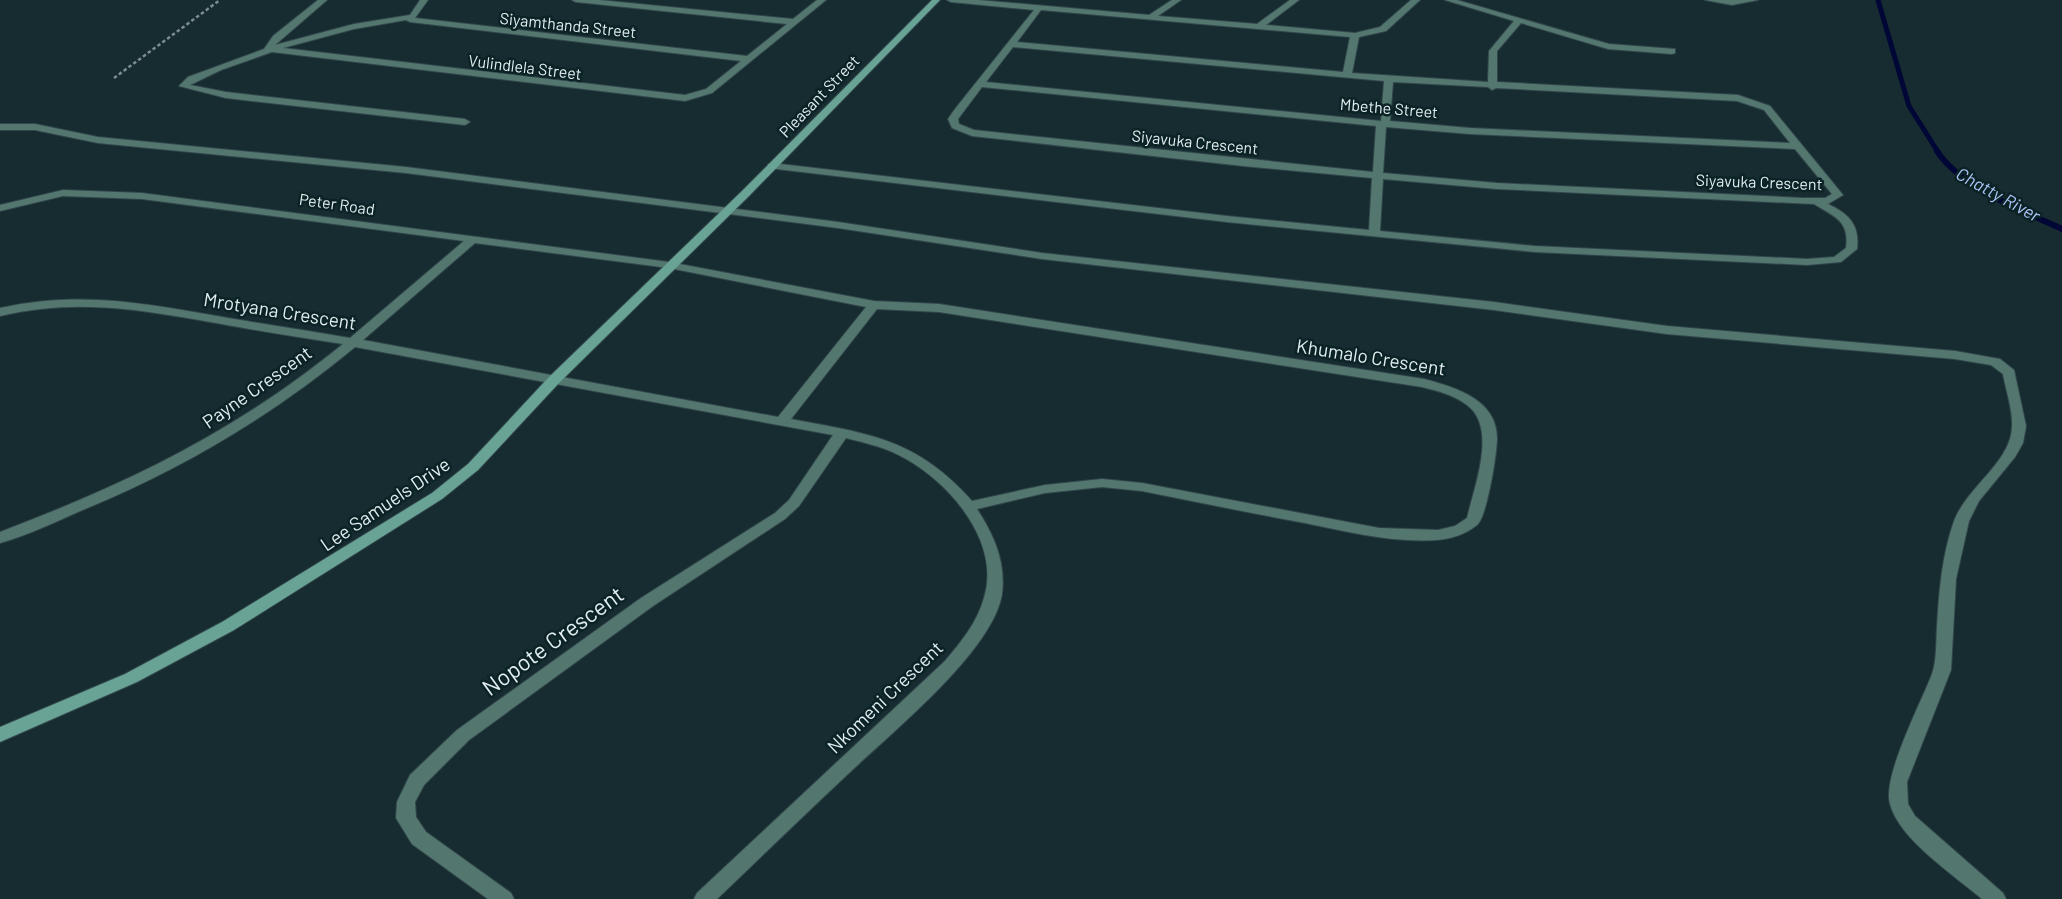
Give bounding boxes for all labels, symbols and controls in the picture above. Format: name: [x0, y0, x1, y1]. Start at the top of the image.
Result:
street label: Siyamthanda Street: [499, 8, 637, 41]
street label: Vulindlela Street: [467, 50, 583, 83]
street label: Pleasant Street: [775, 51, 863, 141]
street label: Mbethe Street: [1339, 94, 1439, 121]
street label: Siyavuka Crescent: [1131, 125, 1259, 158]
water label: Chatty River: [1953, 162, 2045, 227]
street label: Siyavuka Crescent: [1695, 170, 1823, 193]
street label: Peter Road: [298, 189, 376, 218]
street label: Mrotyana Crescent: [202, 287, 358, 334]
street label: Khumalo Crescent: [1295, 333, 1447, 380]
street label: Payne Crescent: [198, 340, 316, 433]
street label: Lee Samuels Drive: [316, 452, 454, 555]
street label: Nopote Crescent: [476, 579, 629, 701]
street label: Nkomeni Crescent: [822, 636, 947, 758]

